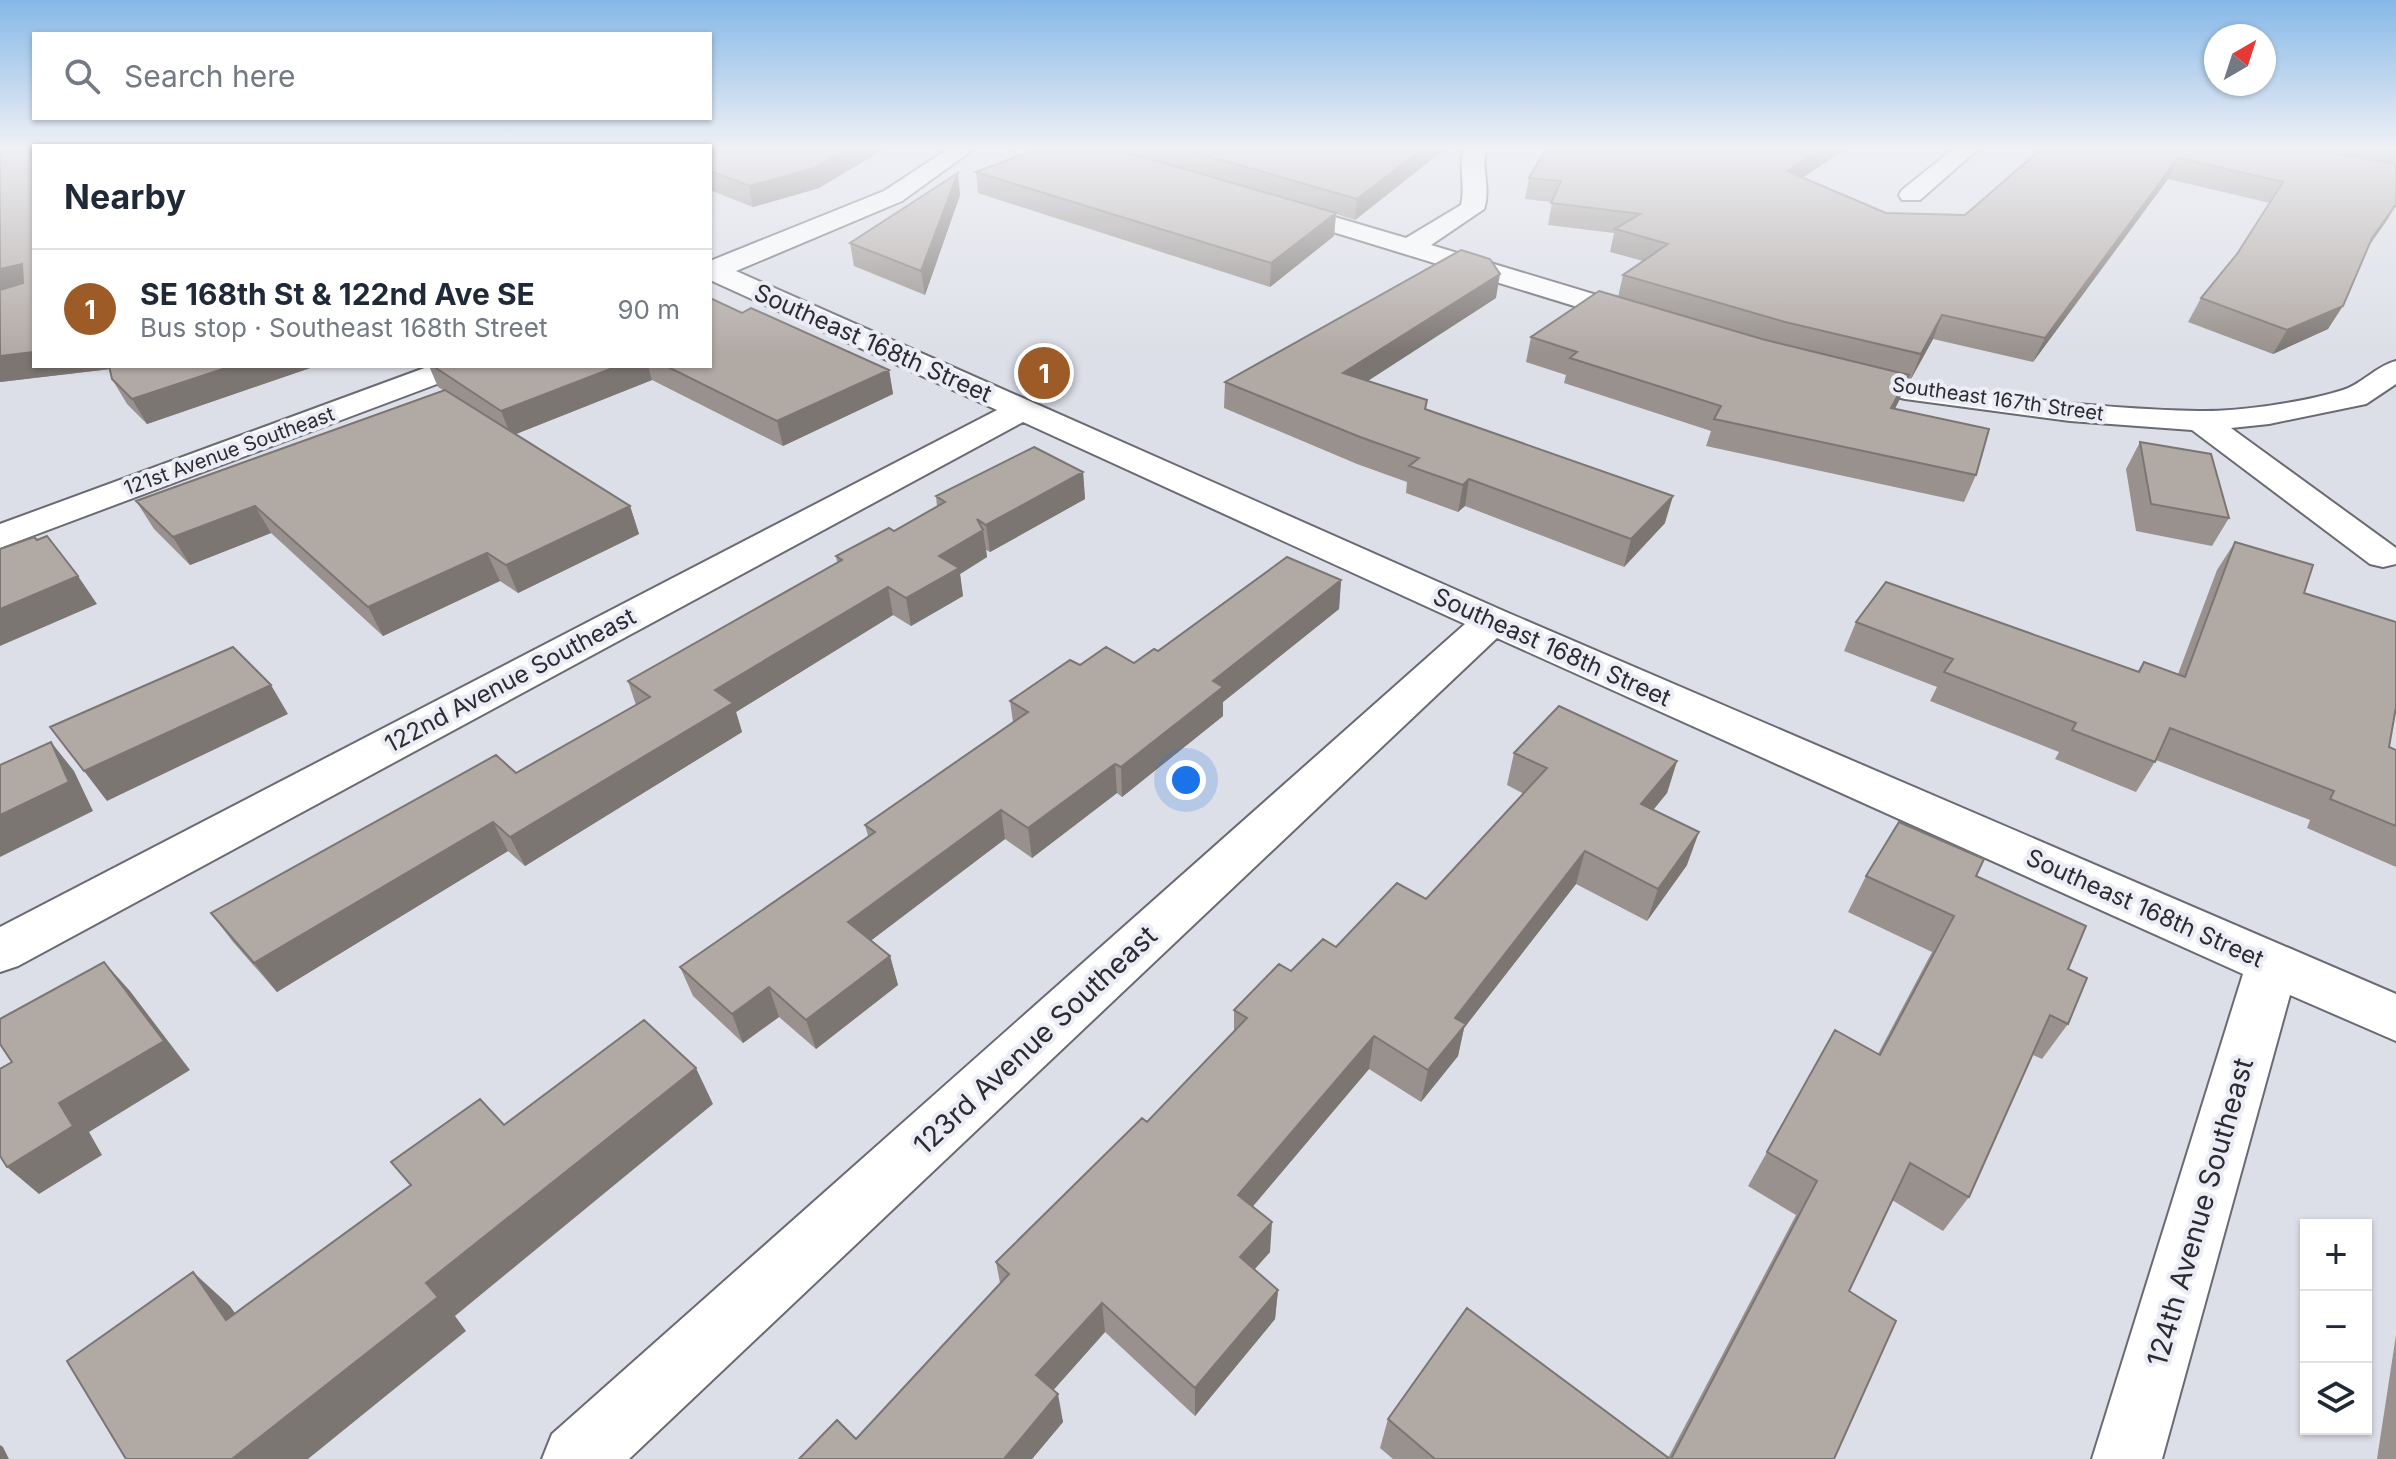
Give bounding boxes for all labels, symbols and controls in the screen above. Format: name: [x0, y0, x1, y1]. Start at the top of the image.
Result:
north arrow: [2204, 24, 2276, 96]
search box: [32, 32, 712, 120]
icon: search: [60, 54, 104, 98]
text: Search here: [124, 58, 296, 94]
text: Nearby: [64, 176, 186, 217]
text: SE 168th St & 122nd Ave SE: [140, 276, 535, 312]
street label: Southeast 168th Street: [750, 277, 996, 409]
text: 1: [84, 294, 96, 325]
text: 90 m: [617, 294, 680, 325]
text: Bus stop · Southeast 168th Street: [140, 312, 547, 343]
pin: 1: [1018, 343, 1070, 403]
street label: Southeast 167th Street: [1891, 372, 2106, 426]
street label: 121st Avenue Southeast: [120, 402, 338, 500]
street label: Southeast 168th Street: [1429, 581, 1675, 713]
street label: 122nd Avenue Southeast: [380, 601, 641, 759]
your location: [1166, 760, 1206, 800]
street label: Southeast 168th Street: [2022, 842, 2268, 974]
street label: 123rd Avenue Southeast: [906, 918, 1164, 1162]
street label: 124th Avenue Southeast: [2140, 1054, 2260, 1370]
map controls: [2300, 1219, 2372, 1435]
button: +: [2300, 1219, 2372, 1291]
button: −: [2300, 1291, 2372, 1363]
button: layers: [2300, 1363, 2372, 1435]

